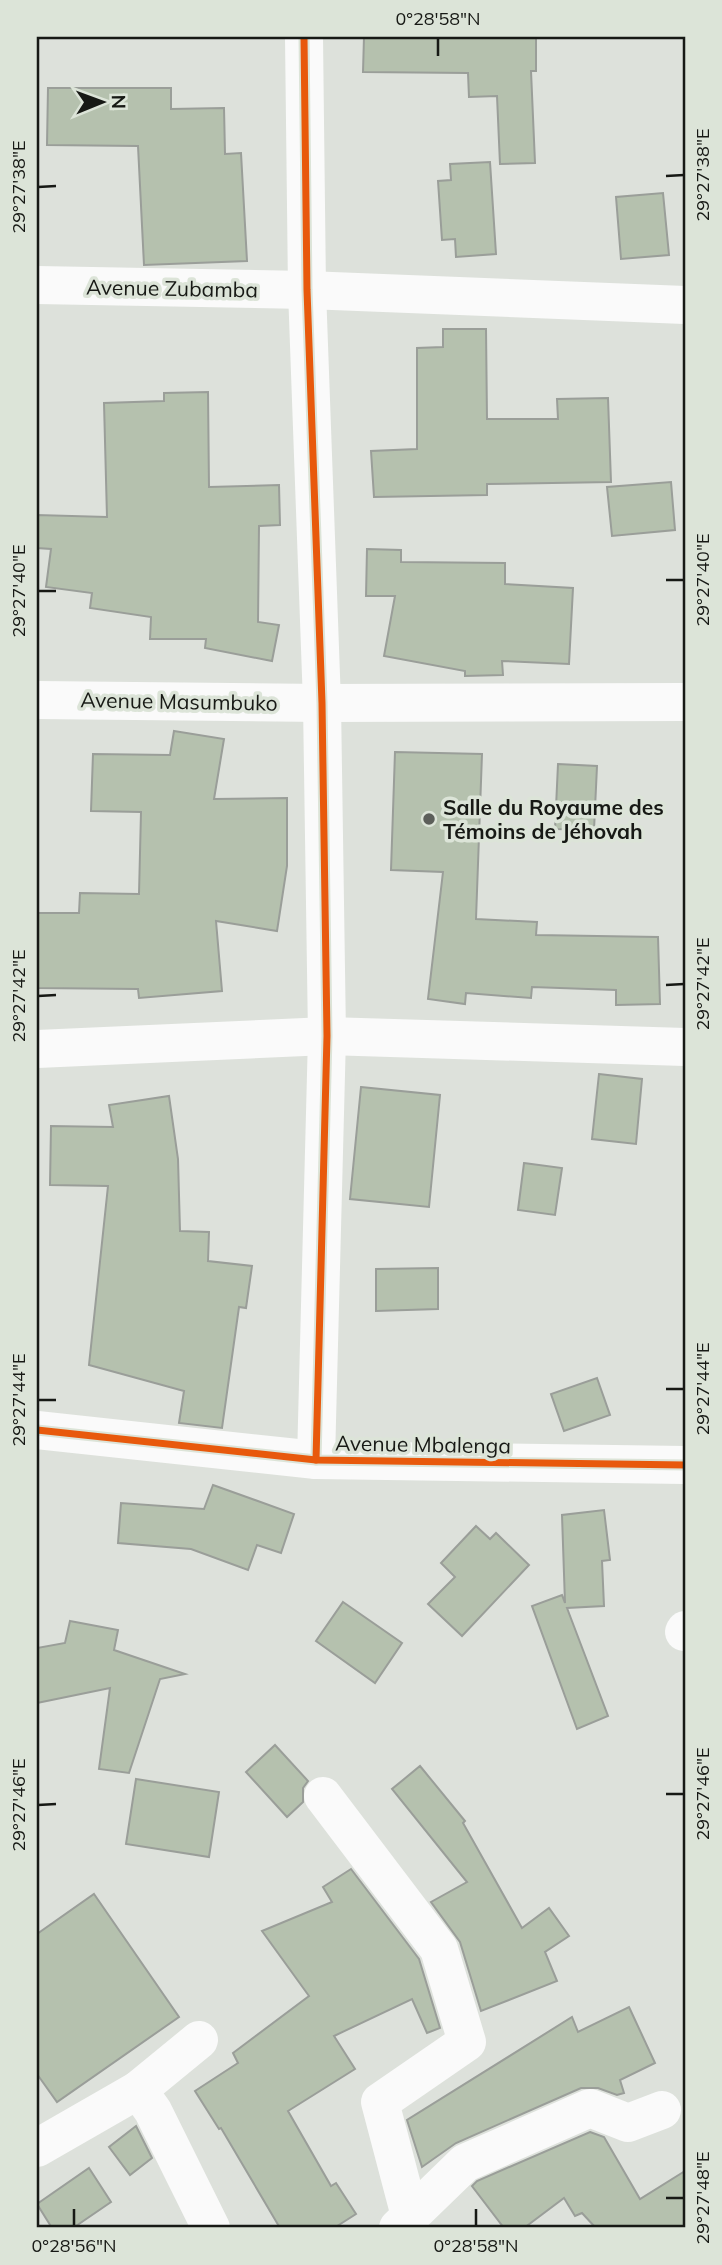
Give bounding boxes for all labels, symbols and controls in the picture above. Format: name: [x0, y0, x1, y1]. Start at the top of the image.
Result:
text: 0°28'58"N: [395, 7, 481, 30]
north arrow: [66, 66, 136, 136]
text: N: [107, 94, 131, 109]
text: 29°27'38"E: [691, 128, 714, 222]
text: 29°27'38"E: [7, 140, 30, 234]
street label: Avenue Zubamba: [86, 274, 258, 302]
text: 29°27'40"E: [691, 533, 714, 627]
text: 29°27'40"E: [7, 544, 30, 638]
street label: Avenue Masumbuko: [80, 686, 278, 716]
place label: Salle du Royaume des Témoins de Jéhovah: [443, 794, 664, 844]
marker: Salle du Royaume des Témoins de Jéhovah: [421, 811, 437, 827]
text: 29°27'42"E: [691, 937, 714, 1031]
text: 29°27'42"E: [7, 949, 30, 1043]
text: 29°27'44"E: [691, 1342, 714, 1436]
text: 29°27'44"E: [7, 1353, 30, 1447]
street label: Avenue Mbalenga: [335, 1429, 511, 1459]
text: 29°27'46"E: [691, 1747, 714, 1841]
text: 29°27'46"E: [7, 1758, 30, 1852]
text: 29°27'48"E: [691, 2151, 714, 2245]
text: 0°28'56"N: [31, 2234, 117, 2257]
text: 0°28'58"N: [433, 2234, 519, 2257]

